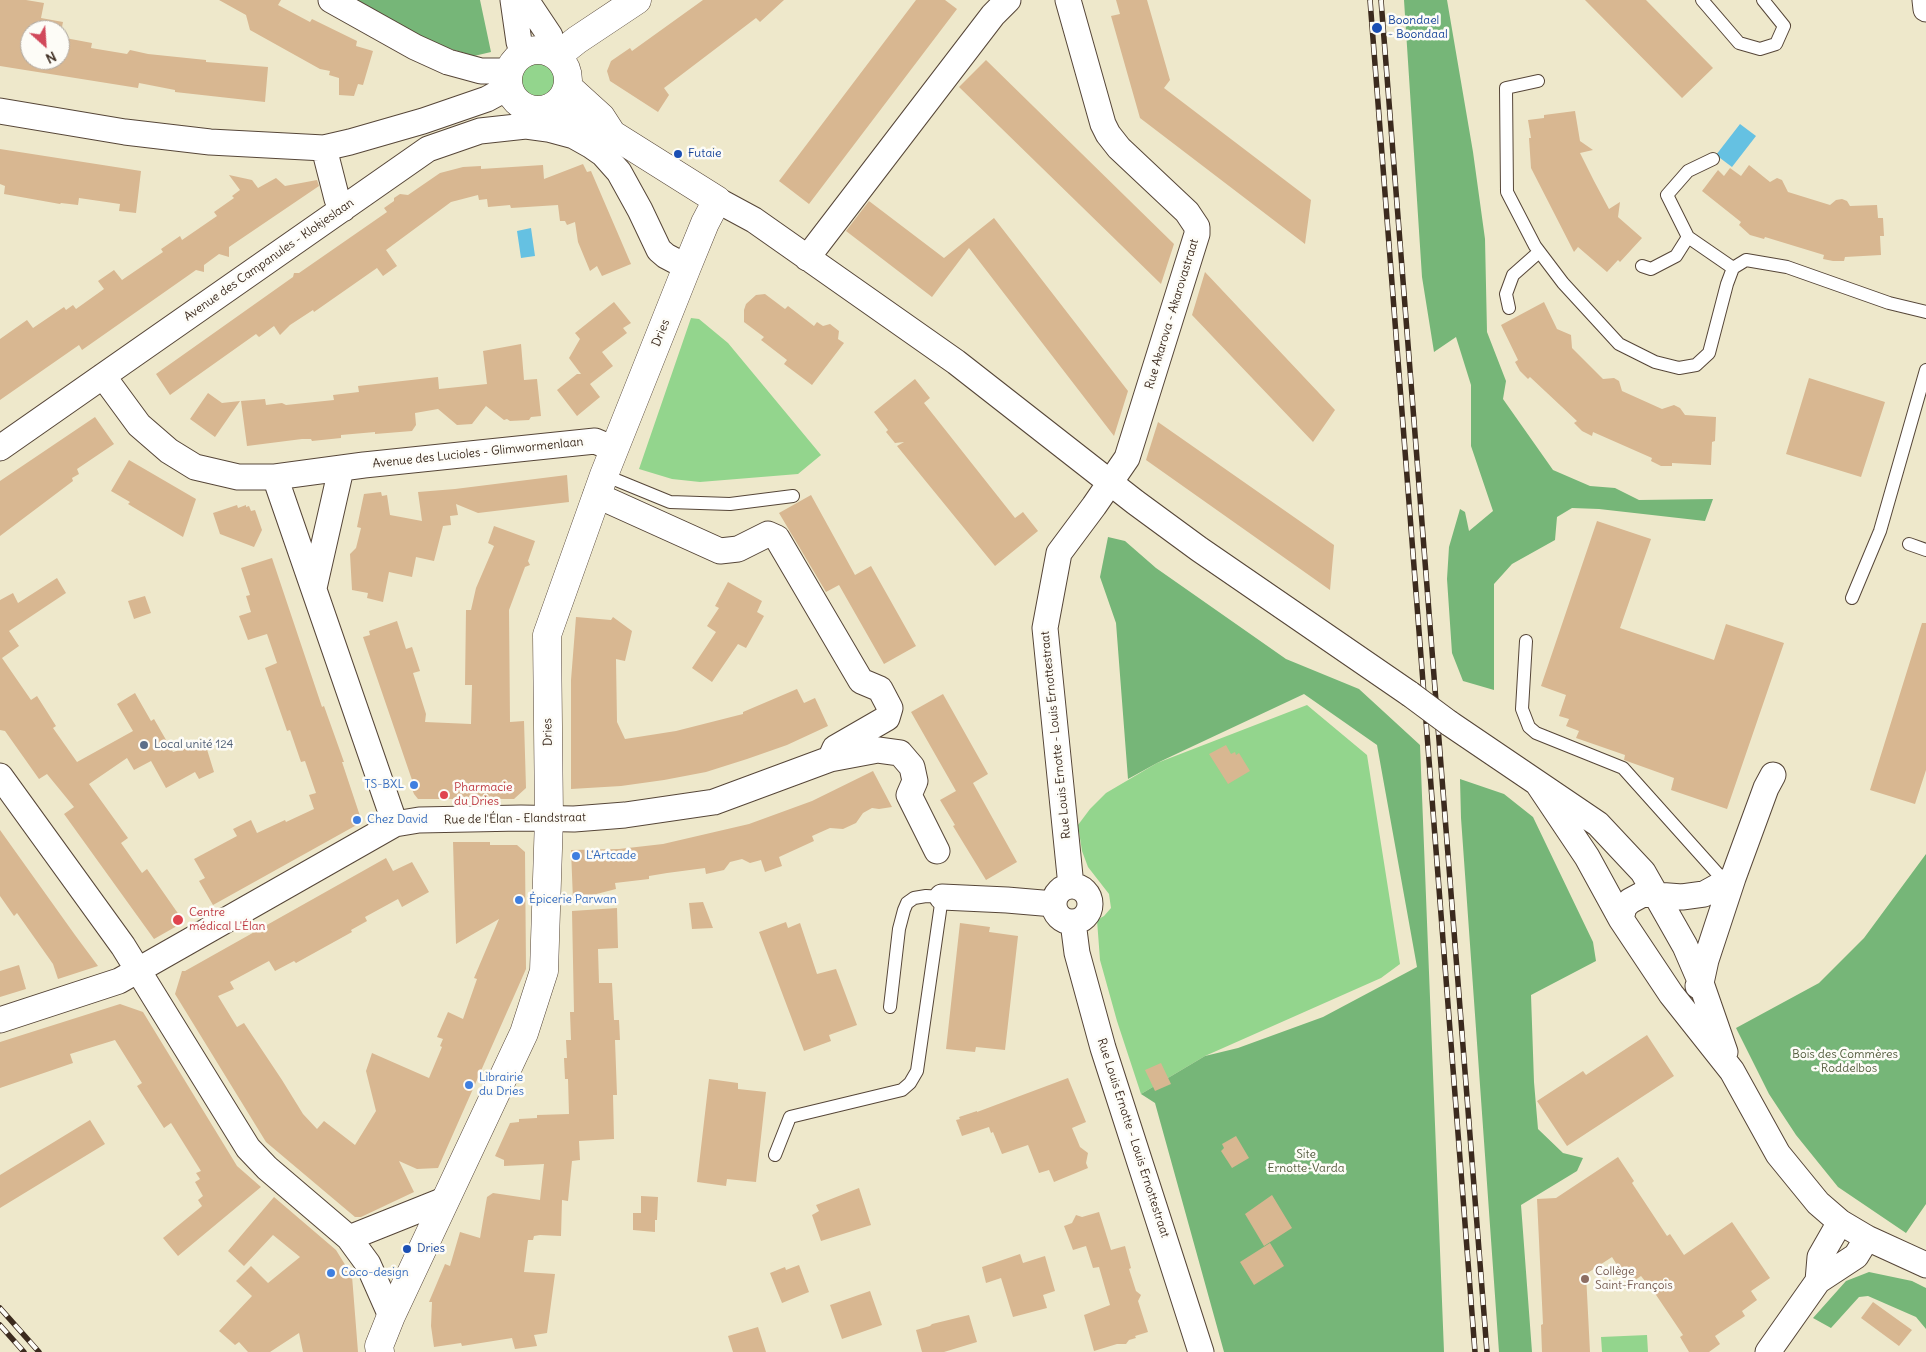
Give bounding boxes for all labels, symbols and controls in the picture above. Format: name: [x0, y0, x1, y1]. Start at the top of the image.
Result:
place label: Boondael - Boondaal: [1388, 14, 1448, 42]
north arrow: [20, 20, 70, 70]
marker: Boondael - Boondaal: [1370, 21, 1384, 35]
text: N: [43, 47, 59, 68]
place label: Futaie: [688, 147, 721, 161]
marker: Futaie: [672, 148, 684, 160]
street label: Avenue des Campanules - Klokjeslaan: [181, 196, 357, 324]
street label: Rue Akarova - Akarovastraat: [1142, 237, 1202, 391]
street label: Dries: [649, 317, 673, 349]
street label: Avenue des Lucioles - Glimwormenlaan: [372, 435, 584, 471]
street label: Rue Louis Ernotte - Louis Ernottestraat: [1038, 630, 1074, 840]
street label: Dries: [541, 718, 555, 746]
place label: Local unité 124: [154, 738, 233, 752]
marker: Local unité 124: [138, 739, 150, 751]
place label: TS-BXL: [364, 778, 404, 792]
marker: TS-BXL: [408, 779, 420, 791]
place label: Pharmacie du Dries: [454, 781, 512, 809]
marker: Pharmacie du Dries: [438, 789, 450, 801]
street label: Rue de l'Élan - Elandstraat: [444, 811, 586, 827]
place label: Chez David: [367, 813, 428, 827]
marker: Chez David: [351, 814, 363, 826]
place label: L'Artcade: [586, 849, 636, 863]
marker: L'Artcade: [570, 850, 582, 862]
place label: Épicerie Parwan: [529, 893, 617, 907]
marker: Épicerie Parwan: [513, 894, 525, 906]
place label: Centre médical L'Élan: [189, 906, 265, 934]
marker: Centre médical L'Élan: [171, 913, 185, 927]
street label: Rue Louis Ernotte - Louis Ernottestraat: [1094, 1037, 1172, 1239]
park label: Bois des Commères - Roddelbos: [1792, 1048, 1898, 1076]
place label: Librairie du Dries: [479, 1071, 524, 1099]
marker: Librairie du Dries: [463, 1079, 475, 1091]
park label: Site Ernotte-Varda: [1267, 1148, 1345, 1176]
place label: Dries: [417, 1242, 445, 1256]
marker: Dries: [401, 1243, 413, 1255]
place label: Collège Saint-François: [1595, 1265, 1673, 1293]
place label: Coco-design: [341, 1266, 409, 1280]
marker: Coco-design: [325, 1267, 337, 1279]
marker: Collège Saint-François: [1579, 1273, 1591, 1285]

